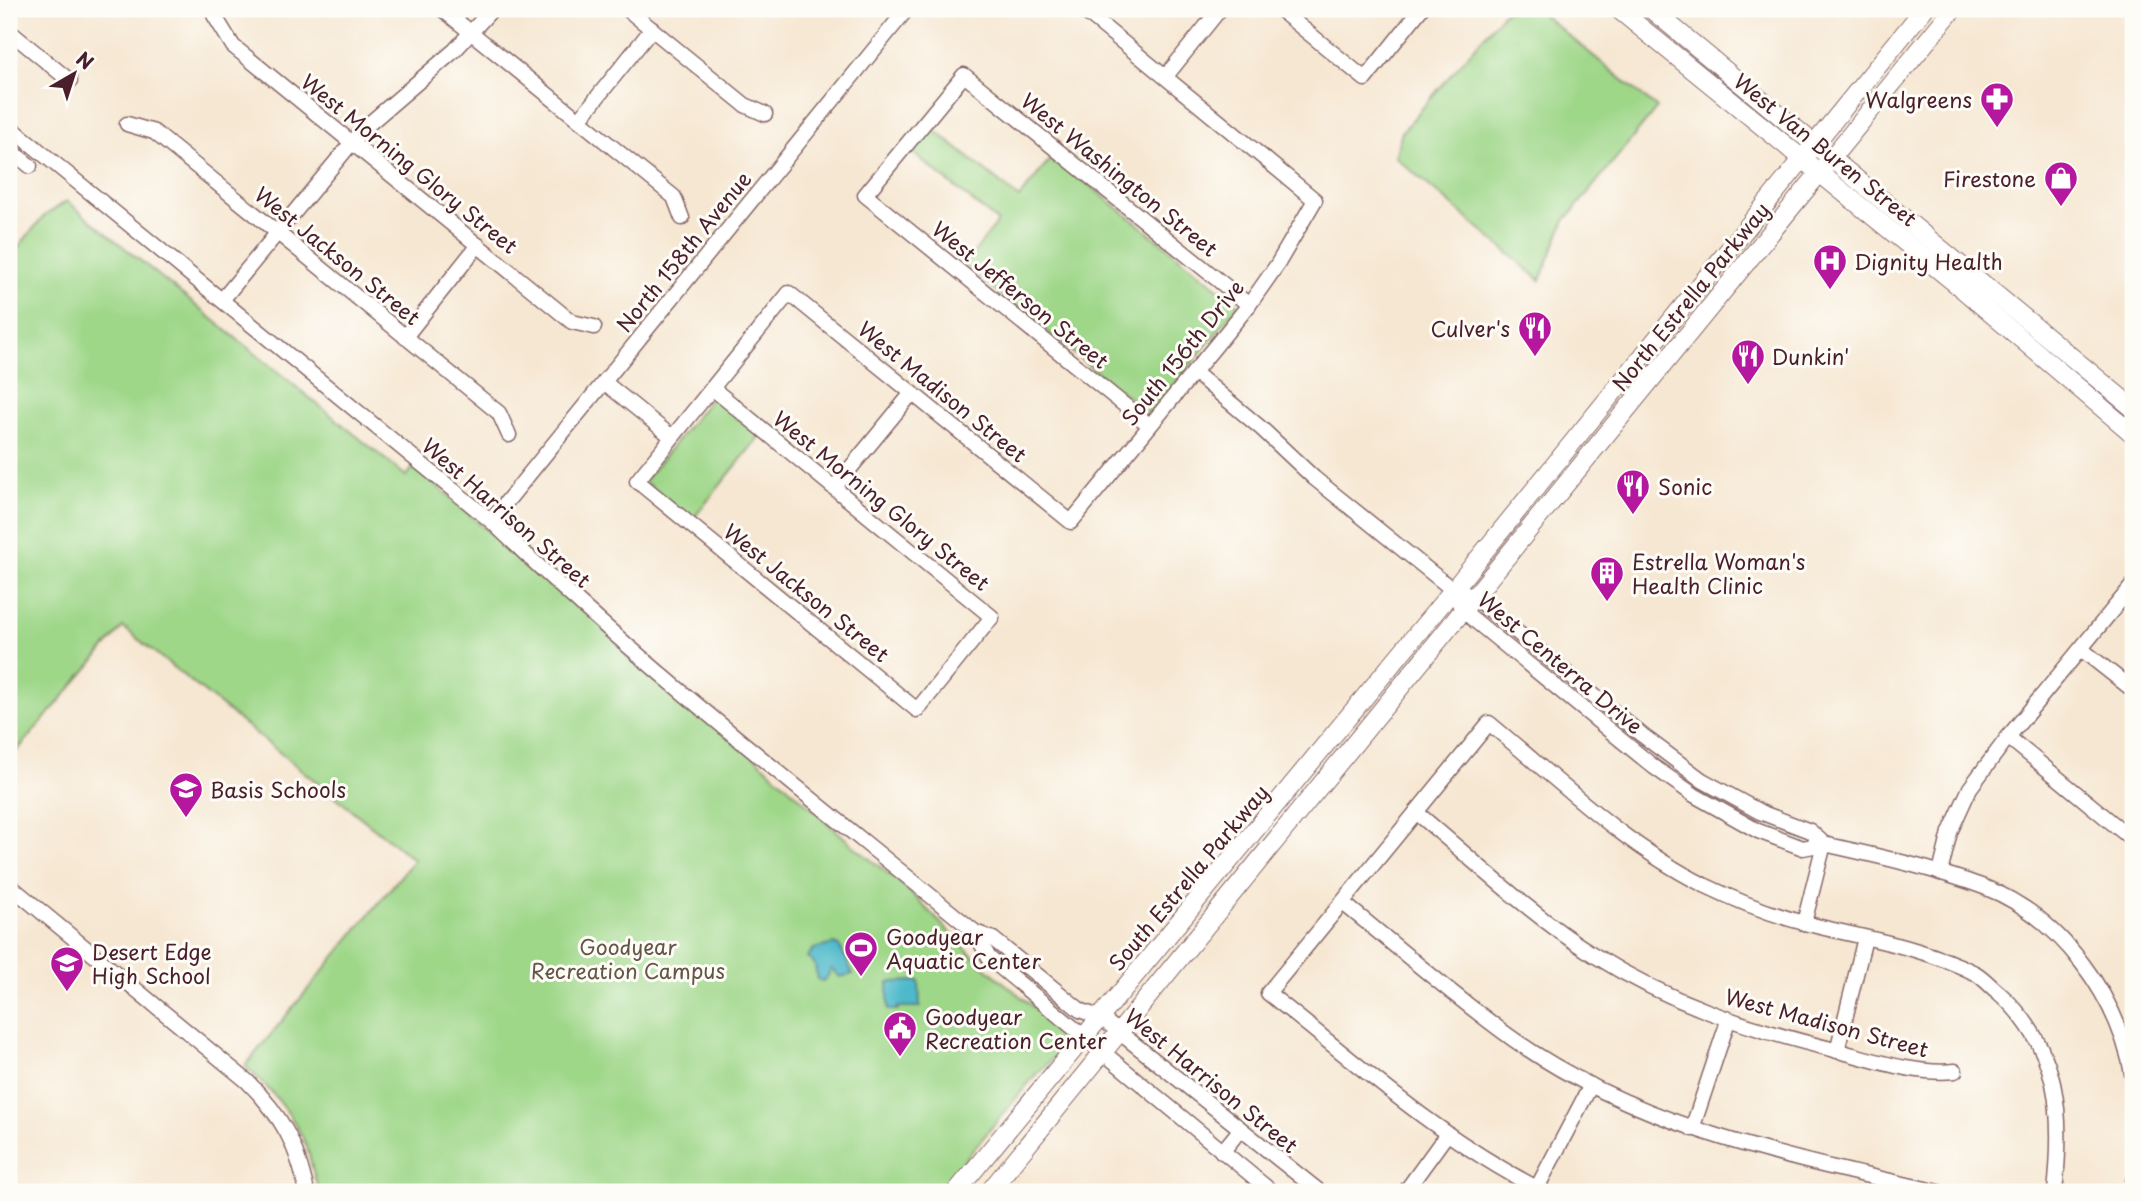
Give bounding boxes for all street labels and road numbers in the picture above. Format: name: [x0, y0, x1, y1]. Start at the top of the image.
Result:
street label: West Morning Glory Street: [295, 65, 525, 261]
street label: West Van Buren Street: [1727, 65, 1925, 233]
street label: West Washington Street: [1015, 84, 1225, 264]
street label: North 158th Avenue: [608, 164, 758, 338]
street label: West Jackson Street: [248, 178, 428, 332]
street label: North Estrella Parkway: [1604, 195, 1776, 397]
street label: West Jefferson Street: [926, 212, 1116, 376]
street label: South 156th Drive: [1113, 272, 1251, 432]
street label: West Madison Street: [852, 313, 1034, 469]
street label: West Morning Glory Street: [767, 402, 997, 598]
street label: West Harrison Street: [415, 429, 599, 595]
street label: West Jackson Street: [717, 515, 897, 669]
street label: West Centerra Drive: [1471, 583, 1651, 741]
street label: South Estrella Parkway: [1100, 777, 1276, 977]
street label: West Madison Street: [1722, 979, 1932, 1065]
street label: West Harrison Street: [1118, 1000, 1306, 1160]

